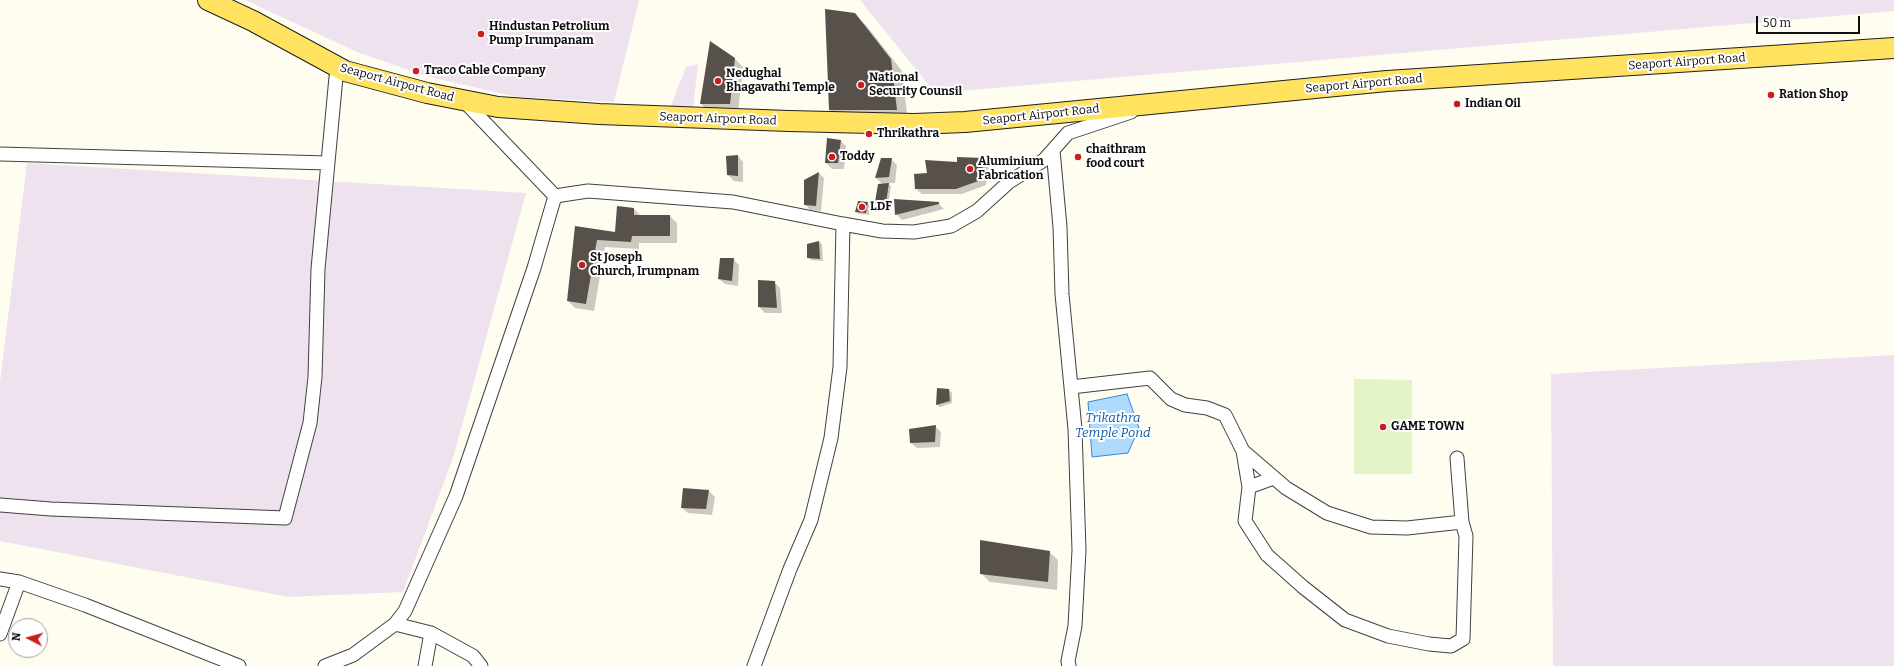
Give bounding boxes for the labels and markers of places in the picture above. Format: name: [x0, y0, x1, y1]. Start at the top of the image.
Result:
place label: Hindustan Petrolium Pump Irumpanam: [489, 20, 609, 48]
marker: Hindustan Petrolium Pump Irumpanam: [476, 29, 486, 39]
place label: Traco Cable Company: [424, 64, 546, 78]
marker: Traco Cable Company: [411, 66, 421, 76]
place label: Nedughal Bhagavathi Temple: [726, 67, 835, 95]
place label: National Security Counsil: [869, 71, 962, 99]
marker: Nedughal Bhagavathi Temple: [713, 76, 723, 86]
marker: National Security Counsil: [856, 80, 866, 90]
place label: Ration Shop: [1779, 88, 1848, 102]
marker: Ration Shop: [1766, 90, 1776, 100]
place label: Indian Oil: [1465, 97, 1521, 111]
marker: Indian Oil: [1452, 99, 1462, 109]
place label: Thrikathra: [877, 127, 939, 141]
marker: Thrikathra: [864, 129, 874, 139]
place label: chaithram food court: [1086, 143, 1146, 171]
place label: Toddy: [840, 150, 875, 164]
marker: Toddy: [827, 152, 837, 162]
marker: chaithram food court: [1073, 152, 1083, 162]
place label: Aluminium Fabrication: [978, 155, 1044, 183]
marker: Aluminium Fabrication: [965, 164, 975, 174]
place label: LDF: [870, 200, 892, 214]
marker: LDF: [857, 202, 867, 212]
place label: St Joseph Church, Irumpnam: [590, 251, 699, 279]
marker: St Joseph Church, Irumpnam: [577, 260, 587, 270]
place label: GAME TOWN: [1391, 420, 1464, 434]
marker: GAME TOWN: [1378, 422, 1388, 432]

